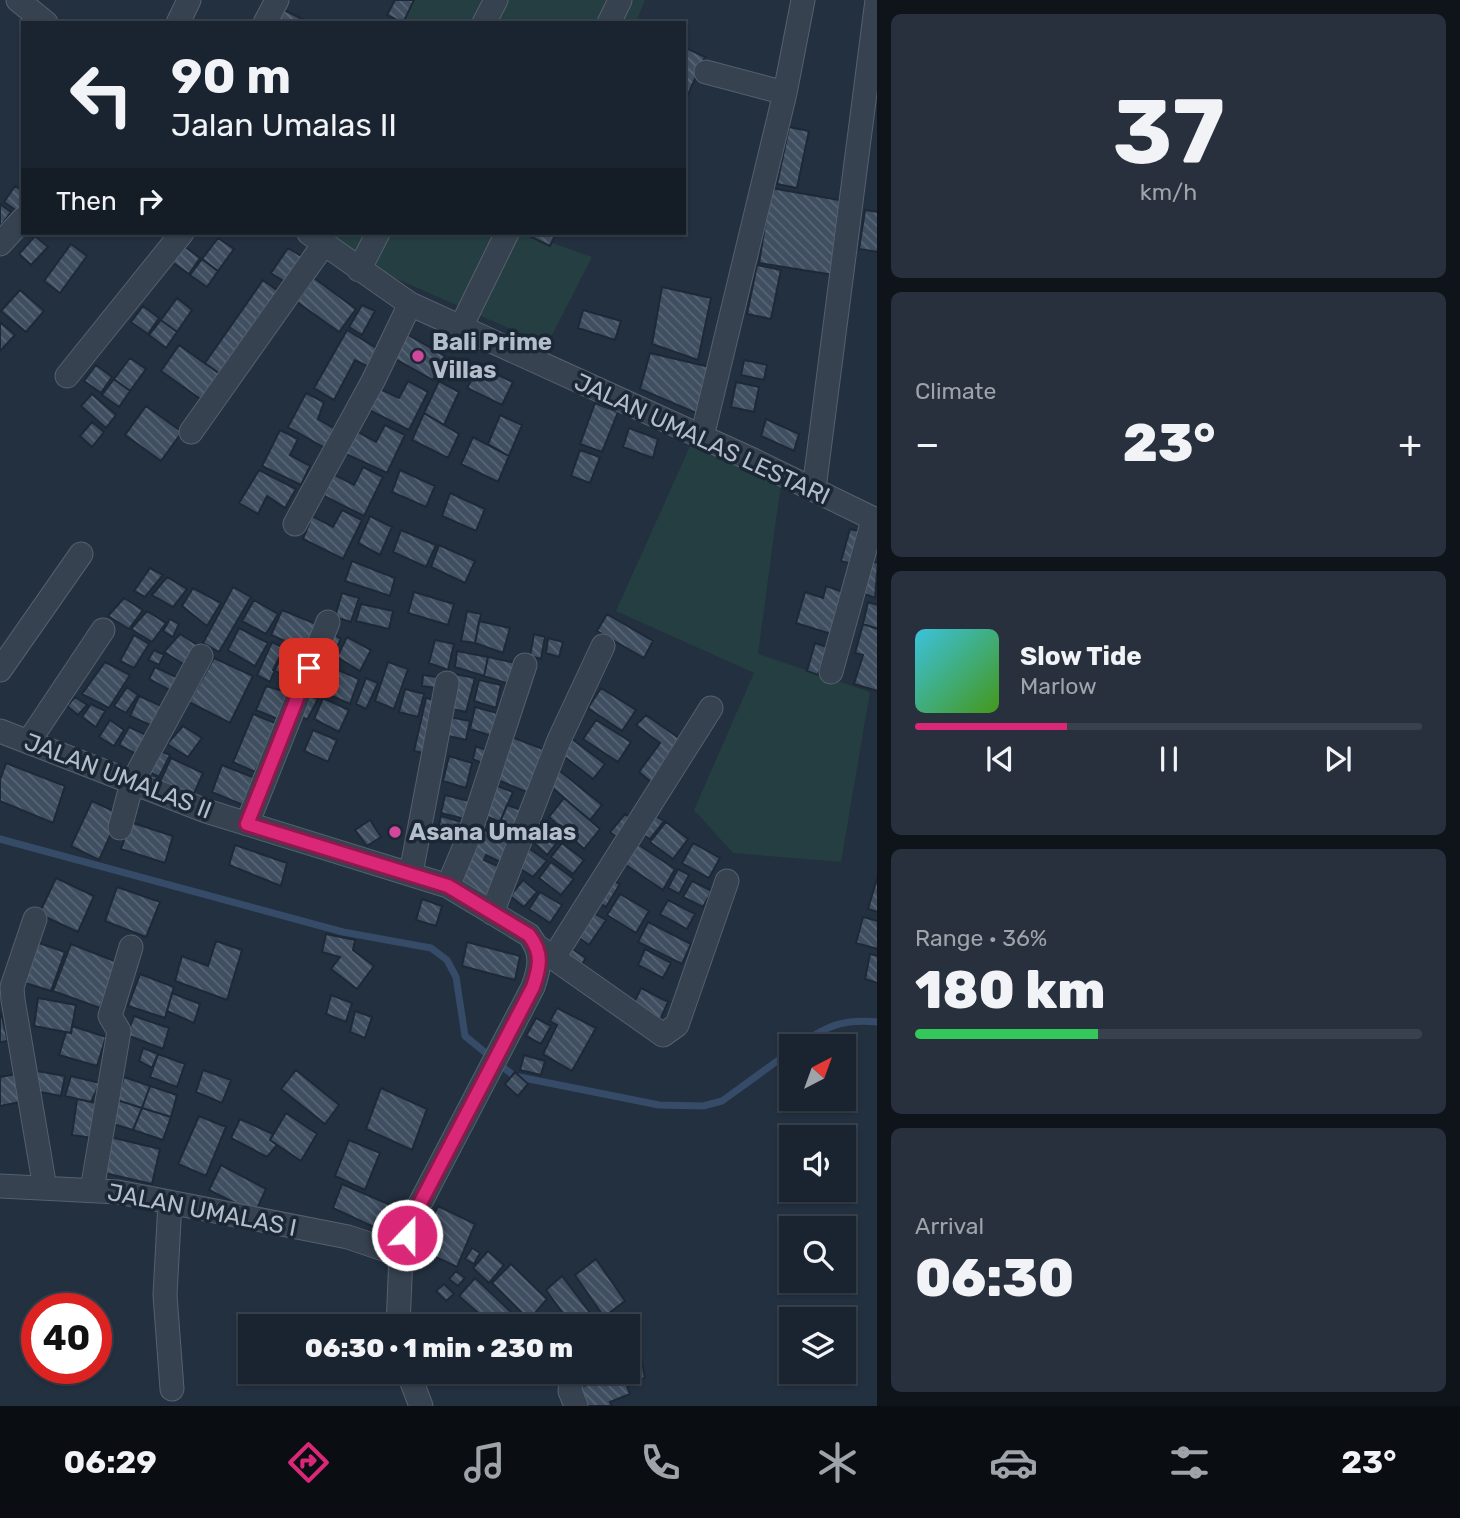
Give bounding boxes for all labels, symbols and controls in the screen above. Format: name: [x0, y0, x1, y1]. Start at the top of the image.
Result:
text: 90 m: [171, 47, 291, 105]
icon: left: [56, 49, 147, 140]
text: 37: [1112, 78, 1225, 186]
text: Jalan Umalas II: [171, 106, 397, 144]
text: km/h: [1140, 178, 1197, 206]
icon: right: [131, 182, 169, 220]
text: Then: [56, 186, 117, 217]
place label: Bali Prime Villas: [432, 328, 552, 384]
marker: Bali Prime Villas: [410, 348, 426, 364]
street label: JALAN UMALAS LESTARI: [570, 367, 834, 511]
text: Climate: [915, 377, 996, 405]
text: 23°: [1123, 412, 1215, 474]
text: −: [915, 421, 940, 467]
text: +: [1398, 421, 1422, 467]
pin: [279, 638, 339, 698]
text: Slow Tide: [1020, 641, 1142, 672]
icon: arrive: [290, 649, 328, 687]
text: Marlow: [1020, 672, 1097, 700]
street label: JALAN UMALAS II: [20, 727, 216, 825]
icon: previous: [981, 740, 1019, 778]
icon: pause: [1150, 740, 1188, 778]
icon: next: [1319, 740, 1357, 778]
place label: Asana Umalas: [409, 818, 576, 846]
marker: Asana Umalas: [387, 824, 403, 840]
text: Range · 36%: [915, 924, 1047, 952]
text: 180 km: [915, 959, 1105, 1021]
north arrow: [779, 1034, 856, 1111]
map controls: [779, 1034, 856, 1384]
button: sound: [779, 1125, 856, 1202]
street label: JALAN UMALAS I: [105, 1178, 299, 1242]
position arrow: [370, 1198, 444, 1272]
text: Arrival: [915, 1212, 984, 1240]
button: search: [779, 1216, 856, 1293]
text: 06:30: [915, 1247, 1074, 1309]
speed limit sign: 40: [21, 1293, 112, 1384]
button: layers: [779, 1307, 856, 1384]
text: 06:30 · 1 min · 230 m: [305, 1333, 573, 1364]
icon: directions: [284, 1438, 333, 1487]
icon: music: [460, 1438, 509, 1487]
icon: phone: [636, 1438, 685, 1487]
icon: climate: [813, 1438, 862, 1487]
icon: car: [989, 1438, 1038, 1487]
icon: filters: [1165, 1438, 1214, 1487]
text: 06:29: [64, 1443, 157, 1481]
text: 23°: [1341, 1443, 1396, 1481]

